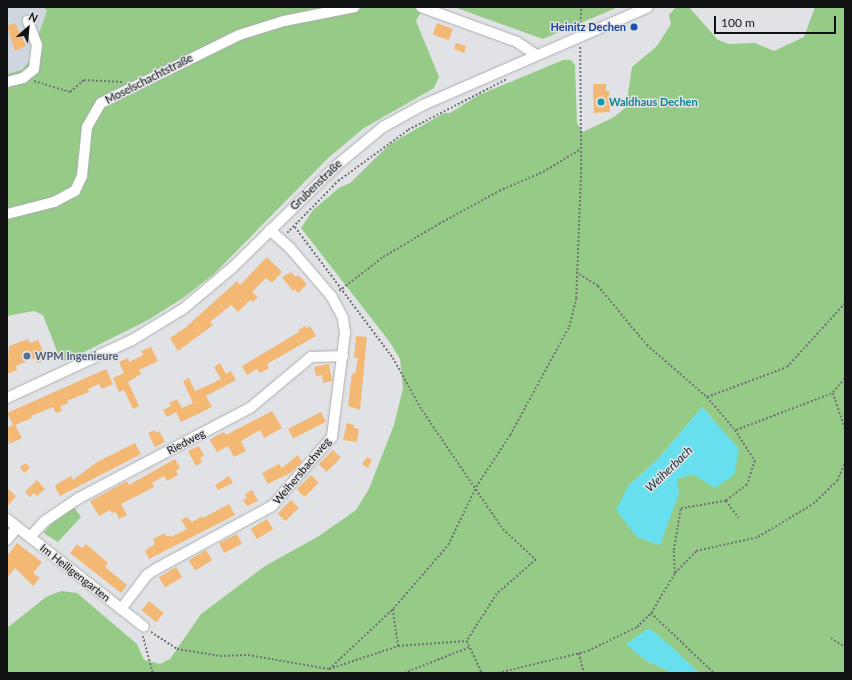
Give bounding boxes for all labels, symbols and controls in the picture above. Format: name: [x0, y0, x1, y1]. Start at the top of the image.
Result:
north arrow: [8, 8, 48, 48]
scale bar: [716, 8, 838, 34]
text: N: [27, 9, 40, 25]
text: 100 m: [721, 15, 755, 30]
place label: Heinitz Dechen: [550, 20, 626, 34]
marker: Heinitz Dechen: [629, 22, 639, 32]
street label: Moselschachtstraße: [103, 51, 195, 107]
place label: Waldhaus Dechen: [609, 95, 698, 109]
marker: Waldhaus Dechen: [596, 97, 606, 107]
street label: Grubenstraße: [288, 157, 344, 213]
place label: WPM Ingenieure: [35, 349, 118, 363]
marker: WPM Ingenieure: [22, 351, 32, 361]
street label: Riedweg: [165, 426, 207, 458]
street label: Weihersbachweg: [270, 435, 334, 507]
water label: Weiherbach: [642, 443, 696, 495]
street label: Im Heiligengarten: [37, 542, 113, 604]

